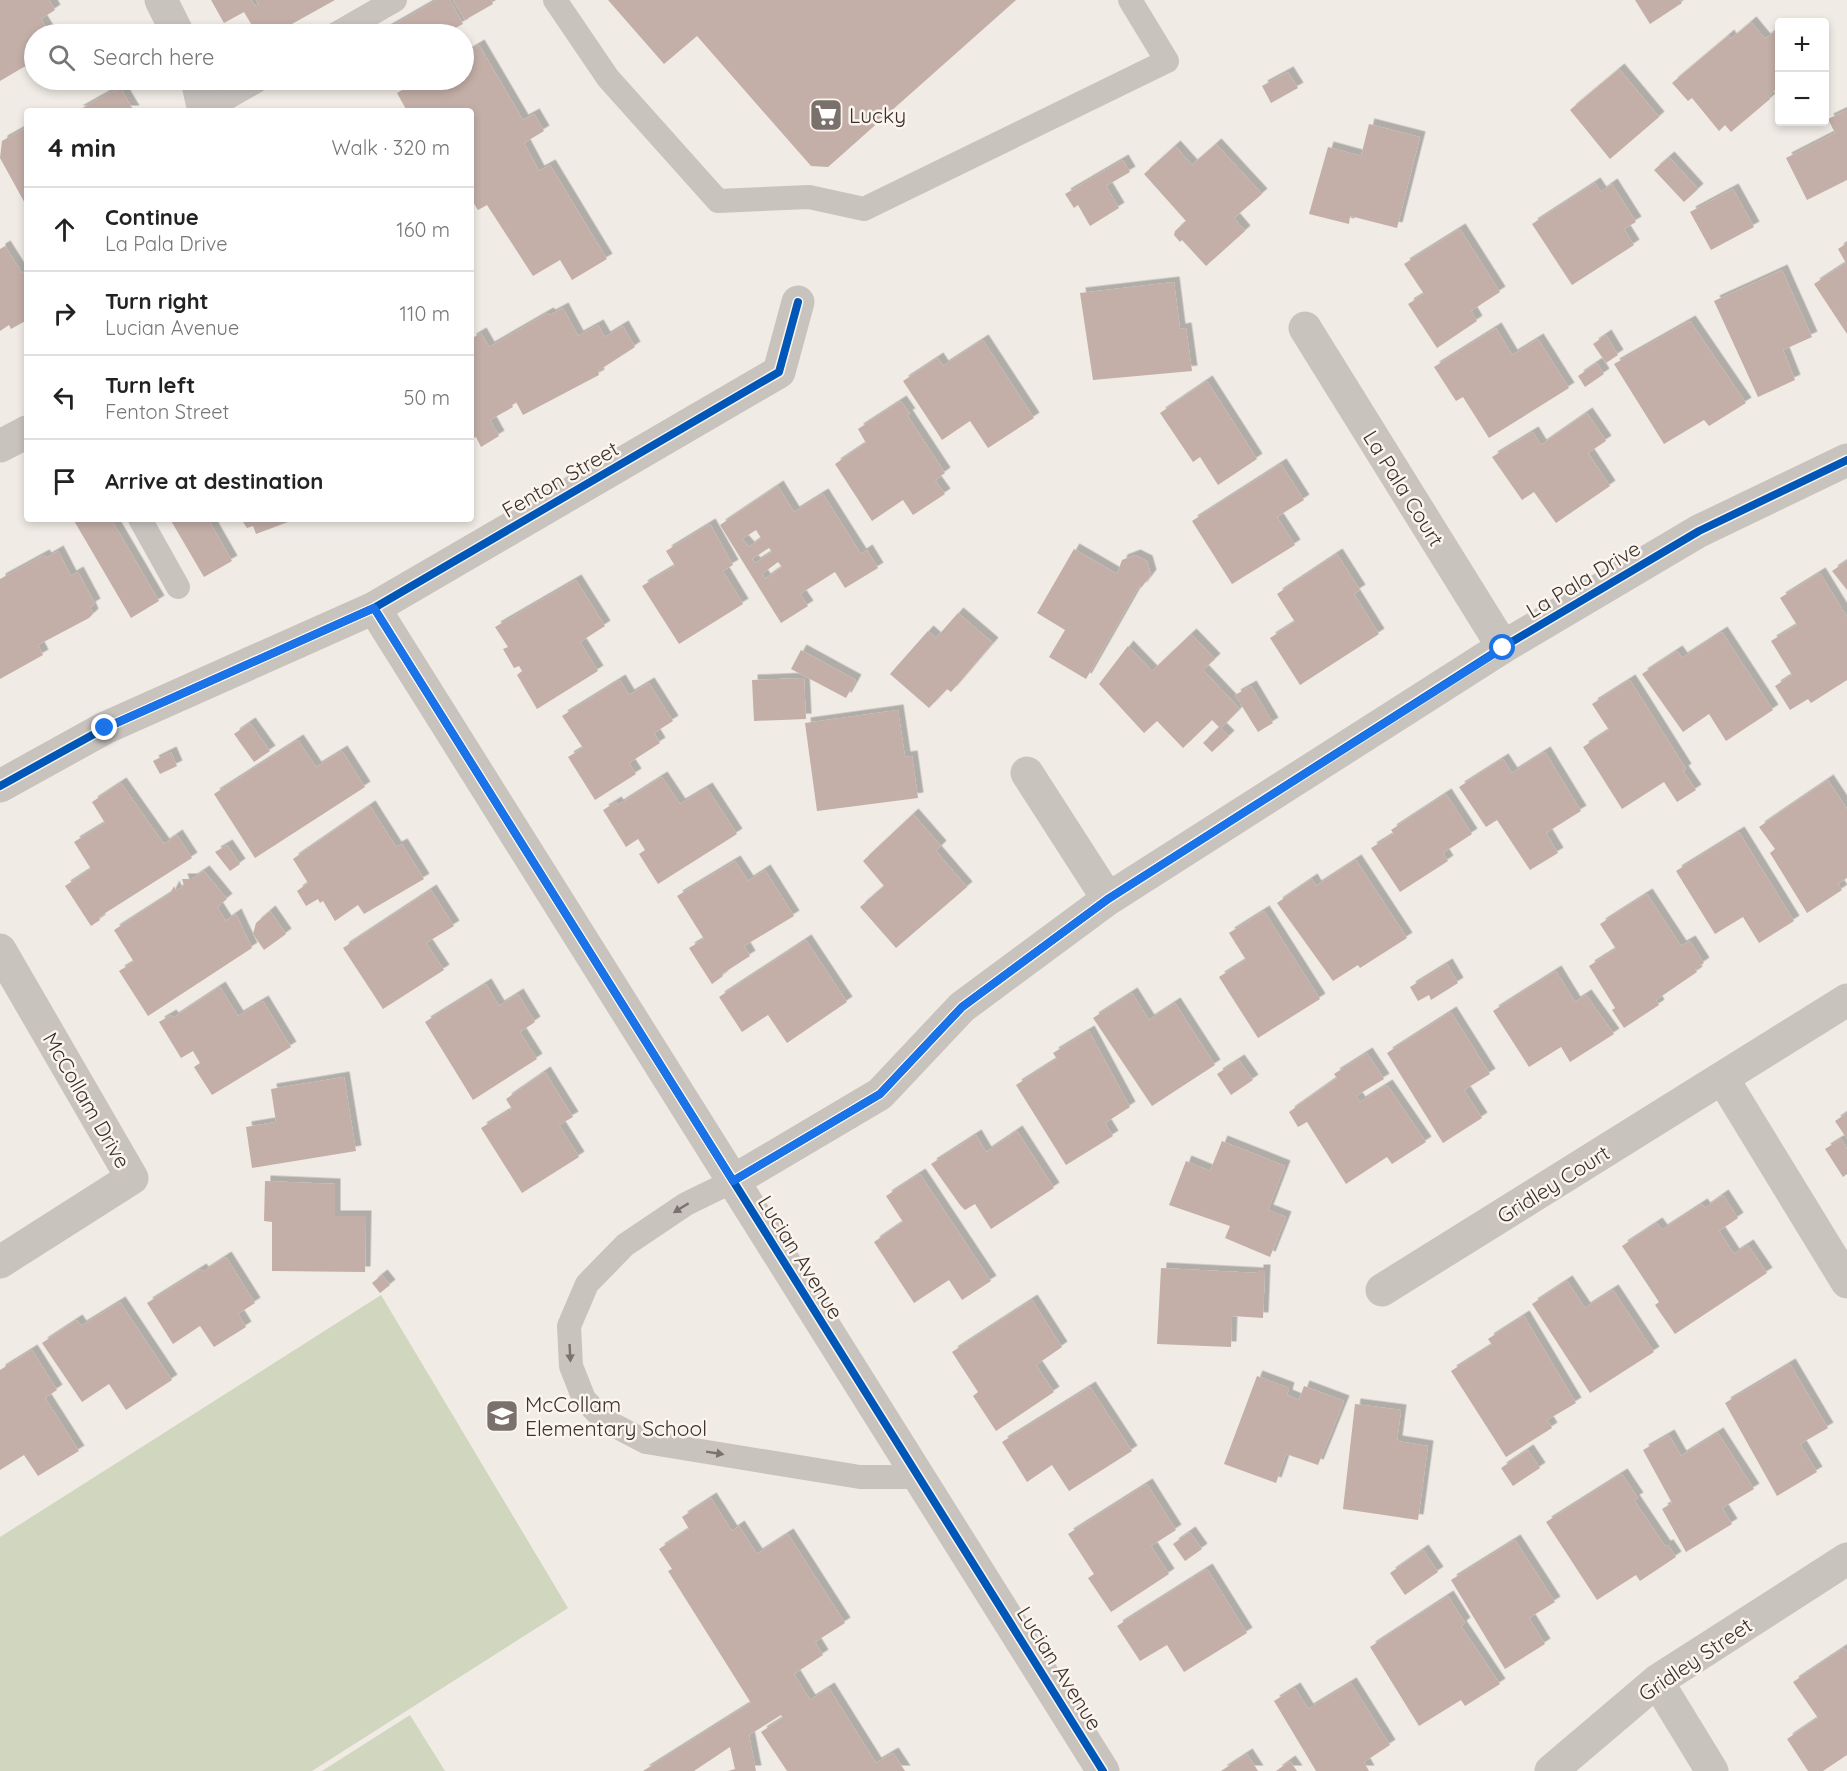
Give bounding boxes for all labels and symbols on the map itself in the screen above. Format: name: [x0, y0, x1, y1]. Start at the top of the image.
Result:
supermarket icon: Lucky: [808, 97, 844, 133]
place label: Lucky: [849, 102, 906, 128]
street label: La Pala Court: [1358, 425, 1450, 551]
street label: Fenton Street: [497, 435, 623, 523]
street label: La Pala Drive: [1521, 535, 1645, 623]
route start: [1489, 634, 1515, 660]
route end: [91, 714, 117, 740]
street label: McCollam Drive: [38, 1027, 136, 1173]
street label: Gridley Court: [1492, 1139, 1614, 1229]
street label: Lucian Avenue: [753, 1190, 849, 1324]
one-way arrow: [673, 1202, 690, 1213]
one-way arrow: [566, 1343, 575, 1362]
place label: McCollam Elementary School: [525, 1391, 707, 1441]
school or university icon: McCollam Elementary School: [484, 1398, 520, 1434]
one-way arrow: [706, 1449, 725, 1458]
street label: Lucian Avenue: [1012, 1601, 1108, 1735]
street label: Gridley Street: [1633, 1611, 1757, 1707]

